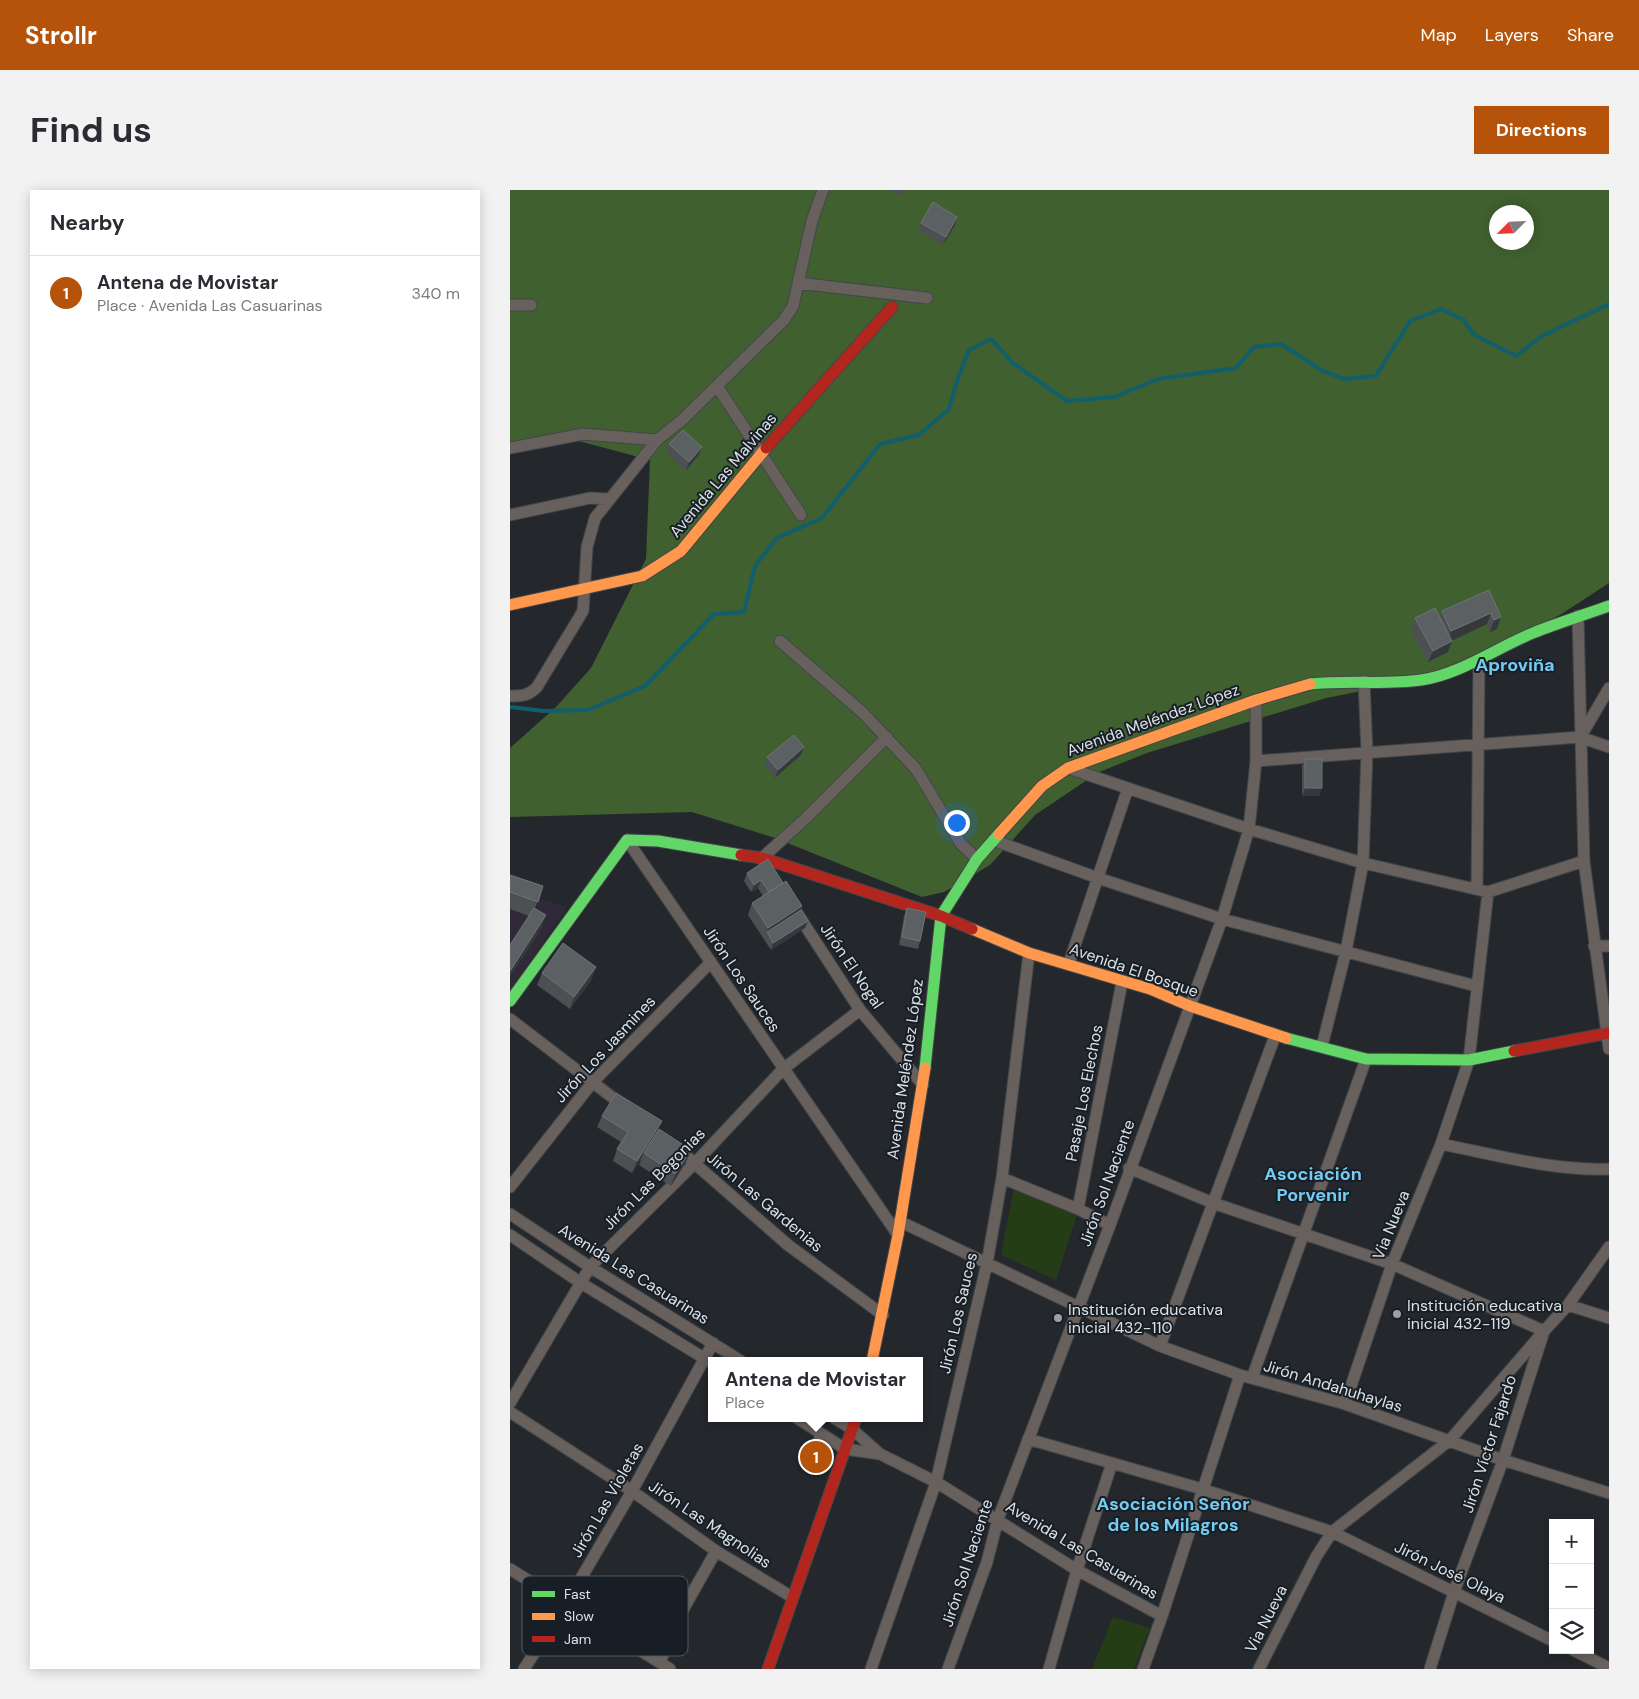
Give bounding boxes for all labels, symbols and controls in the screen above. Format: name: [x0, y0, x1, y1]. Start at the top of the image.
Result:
text: Strollr: [25, 20, 97, 51]
text: Map: [1421, 23, 1457, 47]
text: Layers: [1485, 23, 1539, 47]
text: Share: [1567, 23, 1614, 47]
button: Directions: [1474, 106, 1609, 154]
text: Find us: [30, 107, 152, 153]
north arrow: [1489, 205, 1534, 250]
text: Nearby: [50, 209, 124, 237]
text: Antena de Movistar: [97, 270, 278, 295]
text: 1: [63, 283, 69, 304]
text: 340 m: [411, 283, 460, 304]
text: Place · Avenida Las Casuarinas: [97, 295, 323, 316]
street label: Avenida Las Malvinas: [665, 408, 781, 542]
district label: Aproviña: [1475, 653, 1555, 677]
street label: Avenida Meléndez López: [1064, 679, 1242, 761]
your location: [944, 810, 970, 836]
street label: Jirón El Nogal: [816, 919, 888, 1013]
street label: Jirón Los Sauces: [699, 922, 785, 1036]
street label: Avenida El Bosque: [1067, 938, 1201, 1002]
street label: Avenida Meléndez López: [882, 977, 928, 1161]
street label: Jirón Los Jasmines: [550, 991, 660, 1107]
street label: Pasaje Los Elechos: [1060, 1023, 1108, 1163]
street label: Jirón Sol Naciente: [1074, 1117, 1140, 1249]
street label: Jirón Las Begonias: [598, 1123, 710, 1235]
street label: Jirón Las Gardenias: [703, 1147, 827, 1257]
district label: Asociación Porvenir: [1264, 1162, 1362, 1207]
street label: Via Nueva: [1368, 1187, 1414, 1263]
street label: Avenida Las Casuarinas: [555, 1219, 713, 1329]
street label: Jirón Los Sauces: [934, 1250, 982, 1376]
place label: Institución educativa inicial 432-119: [1407, 1295, 1562, 1334]
place label: Institución educativa inicial 432-110: [1068, 1299, 1223, 1338]
marker: Institución educativa inicial 432-119: [1391, 1308, 1403, 1320]
marker: Institución educativa inicial 432-110: [1052, 1312, 1064, 1324]
street label: Jirón Andahuhaylas: [1261, 1355, 1405, 1417]
popup: [708, 1357, 923, 1422]
text: Antena de Movistar: [725, 1367, 906, 1392]
street label: Jirón Víctor Fajardo: [1457, 1372, 1521, 1516]
text: Place: [725, 1392, 765, 1413]
pin: 1: [800, 1438, 832, 1476]
street label: Jirón Las Violetas: [566, 1439, 648, 1561]
street label: Jirón Las Magnolias: [645, 1475, 775, 1573]
district label: Asociación Señor de los Milagros: [1096, 1492, 1250, 1537]
street label: Jirón Sol Naciente: [936, 1496, 998, 1630]
street label: Avenida Las Casuarinas: [1002, 1496, 1162, 1604]
map controls: [1549, 1519, 1594, 1654]
button: +: [1549, 1519, 1594, 1564]
street label: Jirón José Olaya: [1391, 1536, 1509, 1608]
button: −: [1549, 1564, 1594, 1609]
legend: [522, 1576, 688, 1656]
street label: Via Nueva: [1240, 1582, 1292, 1656]
text: Fast: [564, 1585, 591, 1603]
text: Slow: [564, 1607, 594, 1625]
button: layers: [1549, 1609, 1594, 1654]
text: Jam: [564, 1630, 591, 1648]

